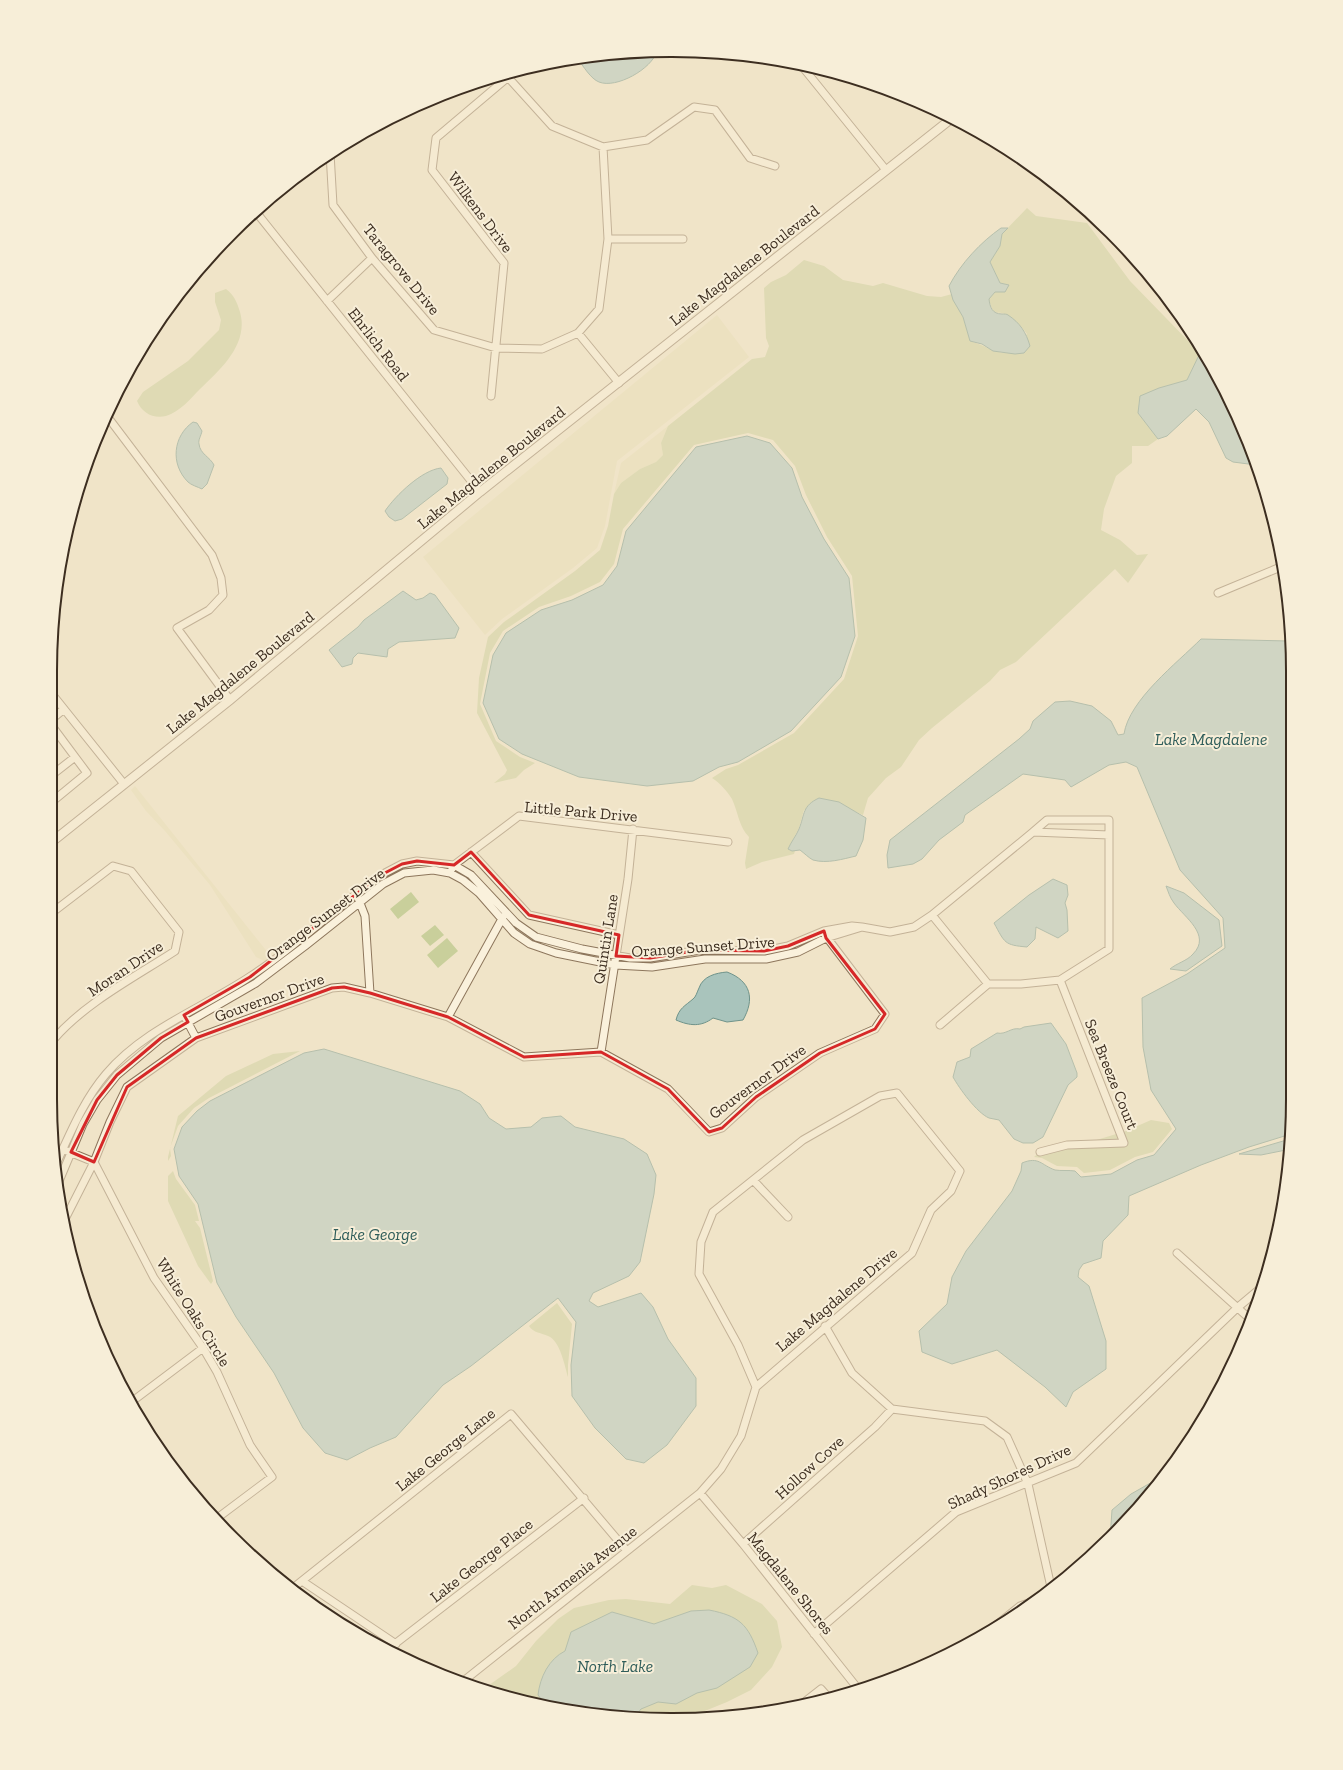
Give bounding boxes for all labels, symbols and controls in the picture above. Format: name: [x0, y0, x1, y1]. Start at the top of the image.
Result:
street label: Wilkens Drive: [444, 168, 517, 257]
street label: Lake Magdalene Boulevard: [666, 201, 823, 330]
street label: Taragrove Drive: [359, 220, 444, 319]
street label: Ehrlich Road: [344, 304, 413, 385]
street label: Lake Magdalene Boulevard: [414, 402, 569, 533]
street label: Lake Magdalene Boulevard: [163, 607, 318, 738]
water label: Lake Magdalene: [1155, 729, 1267, 749]
street label: Little Park Drive: [524, 797, 638, 826]
street label: Orange Sunset Drive: [262, 864, 388, 965]
street label: Quintin Lane: [589, 893, 622, 985]
street label: Orange Sunset Drive: [631, 932, 775, 961]
street label: Moran Drive: [84, 936, 167, 1001]
street label: Gouvernor Drive: [212, 969, 327, 1026]
street label: Sea Breeze Court: [1081, 1016, 1142, 1132]
street label: Gouvernor Drive: [705, 1040, 810, 1123]
water label: Lake George: [332, 1224, 418, 1244]
street label: Lake Magdalene Drive: [772, 1243, 901, 1356]
street label: White Oaks Circle: [153, 1254, 235, 1370]
street label: Lake George Lane: [392, 1404, 499, 1495]
street label: Hollow Cove: [771, 1432, 848, 1503]
street label: Shady Shores Drive: [945, 1440, 1074, 1513]
street label: Lake George Place: [426, 1514, 536, 1606]
street label: North Armenia Avenue: [504, 1521, 640, 1633]
street label: Magdalene Shores: [744, 1528, 838, 1638]
water label: North Lake: [577, 1656, 653, 1676]

